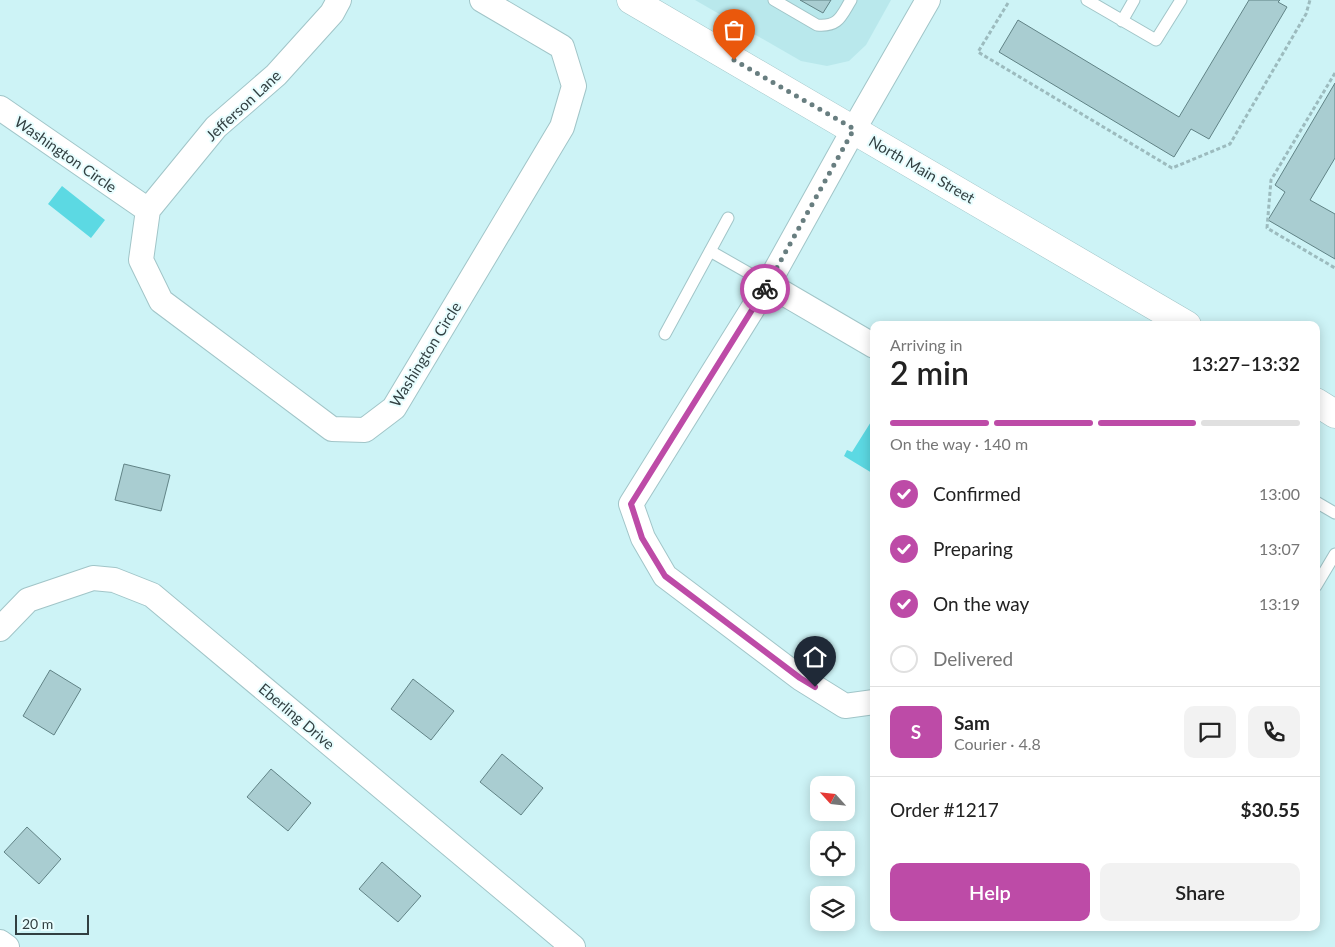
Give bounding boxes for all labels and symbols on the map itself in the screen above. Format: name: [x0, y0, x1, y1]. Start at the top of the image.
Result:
pin: [713, 9, 755, 60]
street label: Jefferson Lane: [202, 66, 284, 144]
street label: Washington Circle: [12, 112, 120, 196]
street label: North Main Street: [866, 131, 979, 207]
courier: [740, 264, 790, 314]
street label: Washington Circle: [386, 298, 465, 410]
pin: [794, 636, 836, 687]
street label: Eberling Drive: [255, 679, 339, 753]
north arrow: [810, 776, 855, 821]
scale bar: [15, 912, 89, 935]

